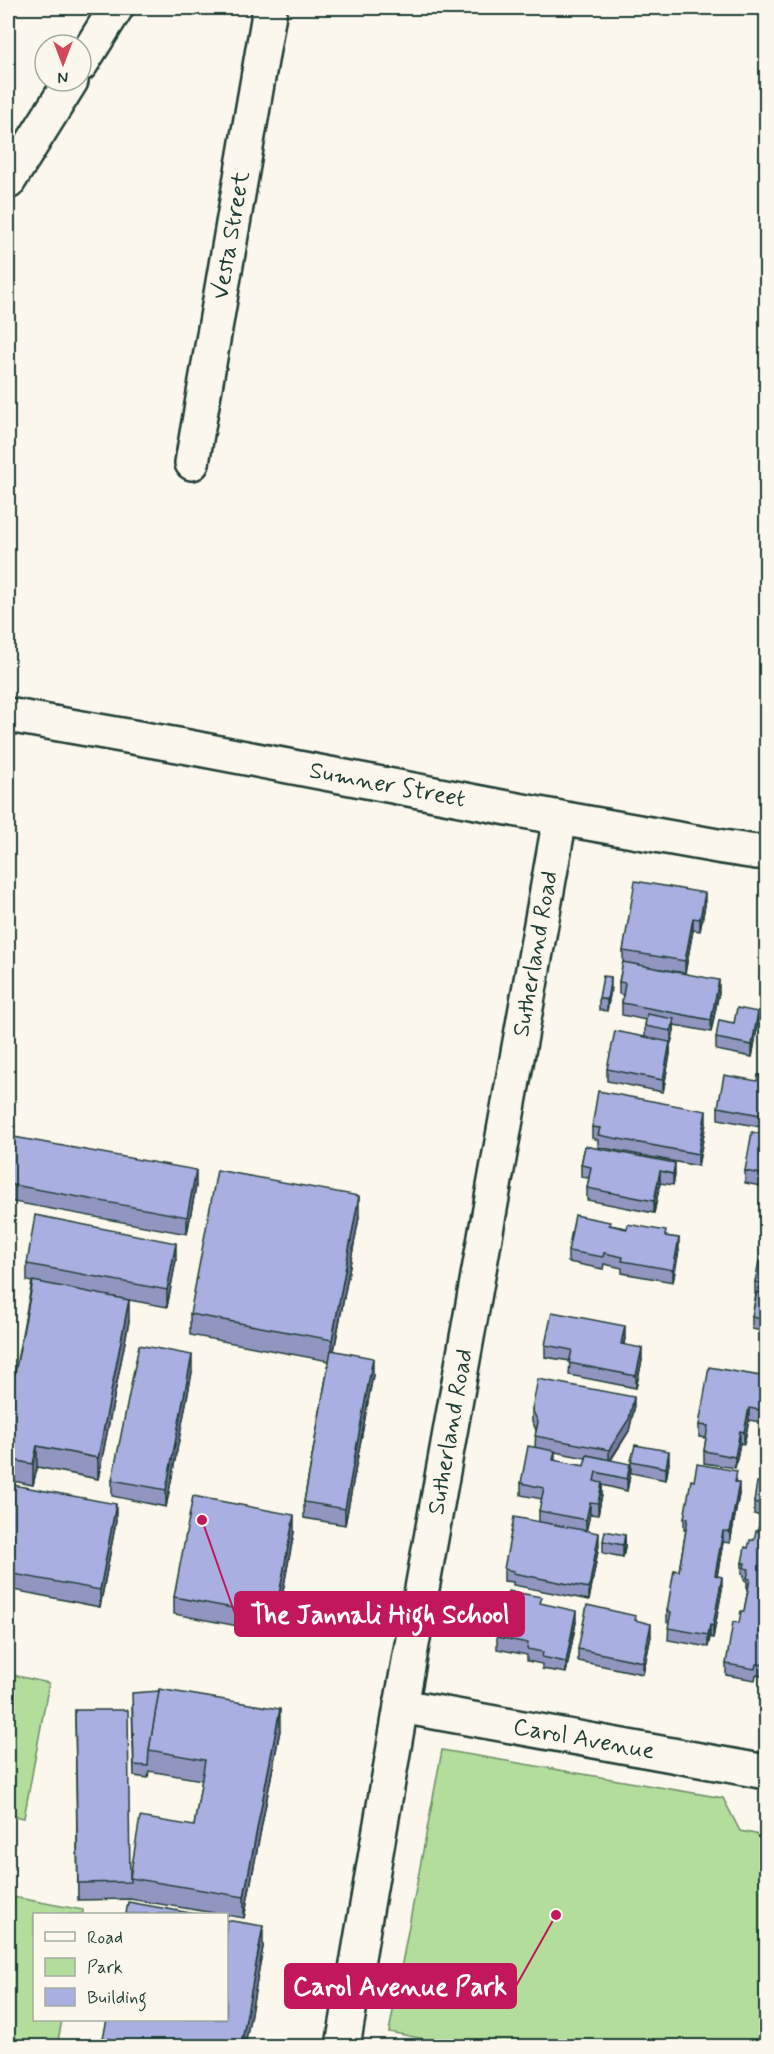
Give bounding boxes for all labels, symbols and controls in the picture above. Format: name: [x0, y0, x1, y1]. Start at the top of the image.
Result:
north arrow: [33, 33, 93, 93]
text: N: [58, 66, 68, 87]
street label: Vesta Street: [205, 169, 257, 302]
street label: Sumner Street: [307, 755, 468, 815]
street label: Sutherland Road: [506, 869, 566, 1039]
street label: Sutherland Road: [421, 1347, 481, 1517]
callout: The Jannali High School: [235, 1592, 524, 1636]
text: The Jannali High School: [250, 1599, 510, 1636]
street label: Carol Avenue: [511, 1711, 657, 1767]
legend: [33, 1913, 228, 2021]
text: Road: [87, 1926, 123, 1950]
text: Park: [87, 1956, 123, 1980]
callout: Carol Avenue Park: [285, 1964, 516, 2008]
text: Carol Avenue Park: [293, 1971, 507, 2005]
text: Building: [87, 1986, 147, 2012]

